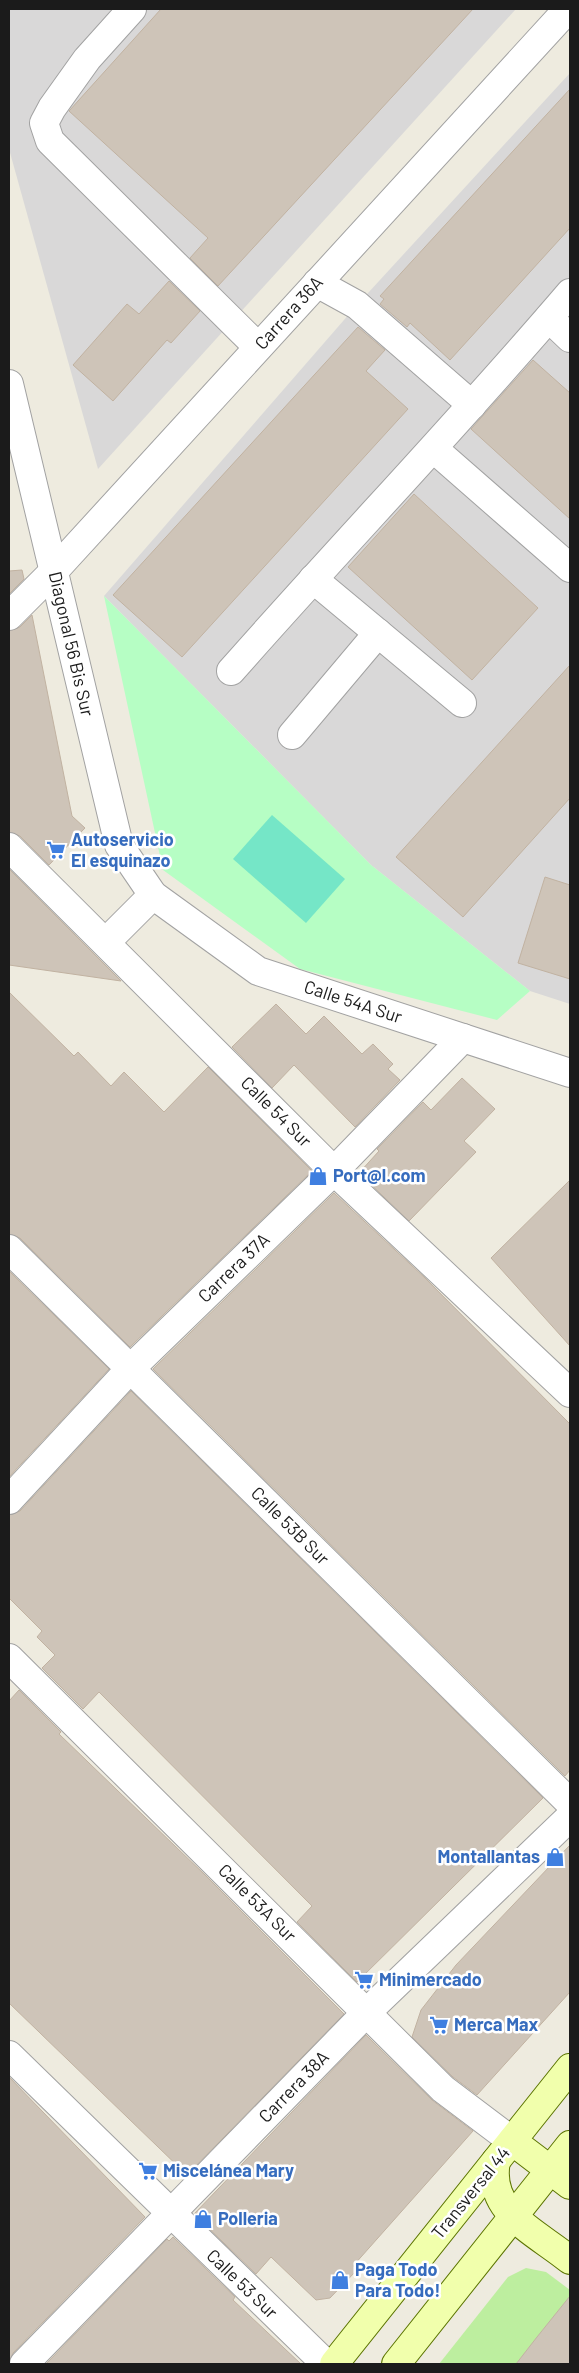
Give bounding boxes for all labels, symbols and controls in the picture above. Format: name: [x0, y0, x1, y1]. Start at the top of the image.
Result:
street label: Carrera 36A: [250, 271, 327, 354]
street label: Diagonal 56 Bis Sur: [45, 569, 99, 719]
place label: Autoservicio El esquinazo: [71, 828, 174, 871]
supermarket icon: Autoservicio El esquinazo: [45, 839, 67, 861]
street label: Calle 54A Sur: [301, 975, 406, 1027]
street label: Calle 54 Sur: [237, 1071, 317, 1152]
place label: Port@l.com: [333, 1164, 426, 1186]
shop icon: Port@l.com: [307, 1165, 329, 1187]
street label: Carrera 37A: [193, 1228, 274, 1307]
street label: Calle 53B Sur: [247, 1482, 335, 1569]
place label: Montallantas: [437, 1845, 540, 1867]
shop icon: Montallantas: [544, 1846, 566, 1868]
street label: Calle 53A Sur: [214, 1859, 302, 1946]
place label: Minimercado: [379, 1968, 482, 1990]
supermarket icon: Minimercado: [353, 1969, 375, 1991]
place label: Merca Max: [454, 2013, 539, 2035]
supermarket icon: Merca Max: [428, 2014, 450, 2036]
street label: Carrera 38A: [254, 2046, 333, 2127]
street label: Transversal 44: [426, 2142, 514, 2243]
place label: Miscelánea Mary: [163, 2159, 294, 2181]
supermarket icon: Miscelánea Mary: [137, 2160, 159, 2182]
place label: Polleria: [218, 2207, 278, 2229]
shop icon: Polleria: [192, 2208, 214, 2230]
street label: Calle 53 Sur: [203, 2244, 283, 2323]
place label: Paga Todo Para Todo!: [355, 2258, 440, 2301]
shop icon: Paga Todo Para Todo!: [329, 2269, 351, 2291]

